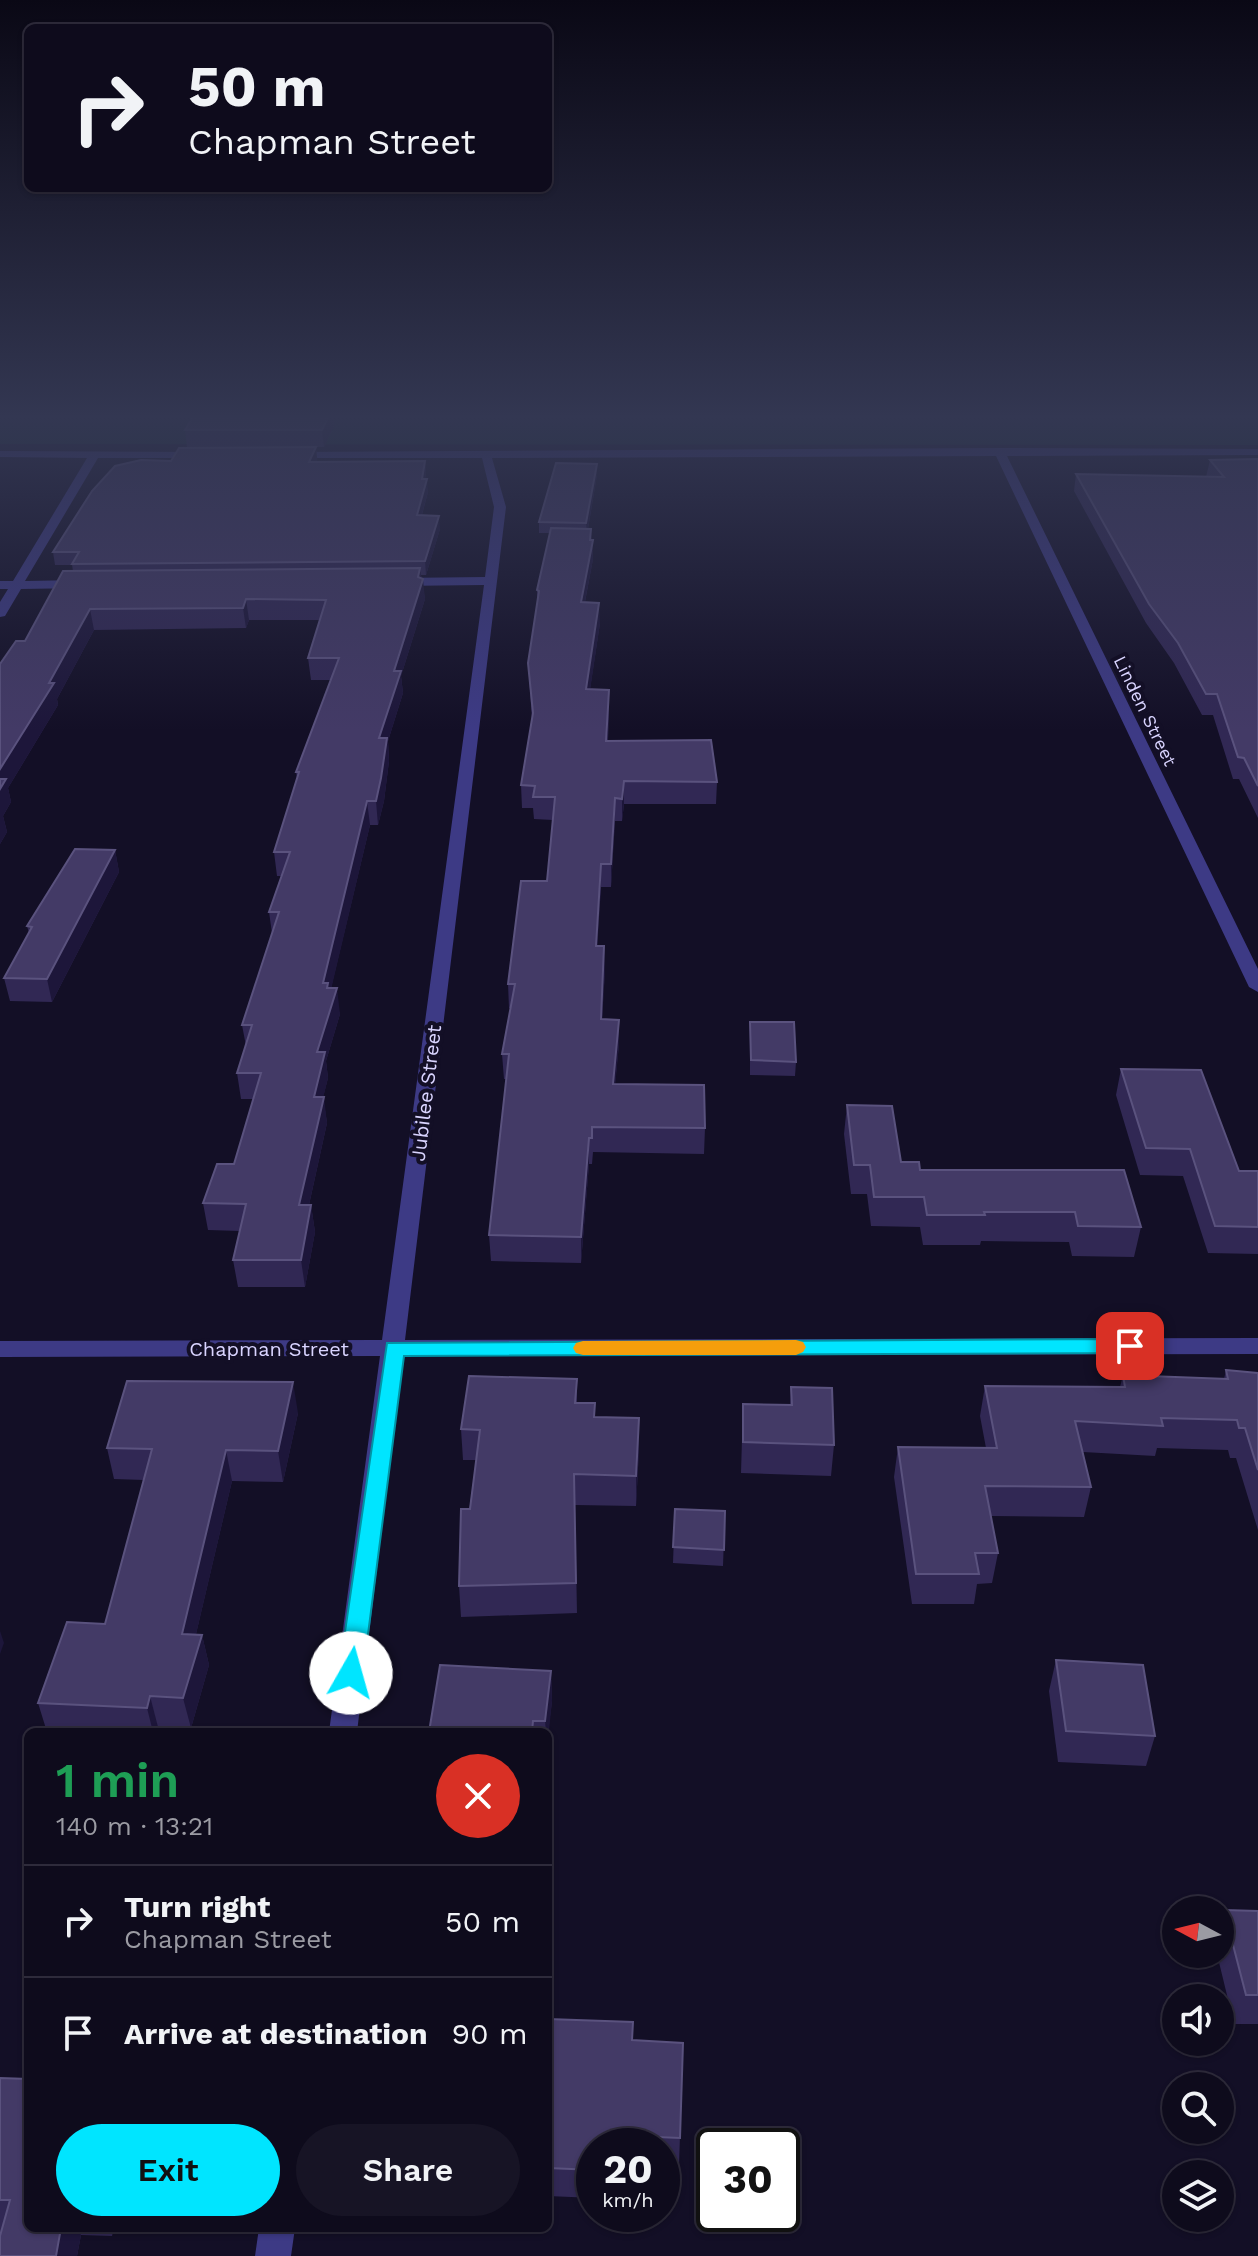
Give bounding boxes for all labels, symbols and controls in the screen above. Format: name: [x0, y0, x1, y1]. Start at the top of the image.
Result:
text: 50 m: [188, 54, 325, 120]
icon: right: [56, 56, 160, 160]
text: Chapman Street: [188, 121, 476, 163]
street label: Linden Street: [1110, 652, 1181, 770]
street label: Jubilee Street: [406, 1023, 446, 1163]
pin: [1096, 1312, 1164, 1380]
icon: arrive: [1108, 1324, 1152, 1368]
street label: Chapman Street: [189, 1337, 349, 1361]
position arrow: [309, 1631, 393, 1715]
text: 1 min: [56, 1752, 179, 1809]
button: close: [436, 1754, 520, 1838]
text: 140 m · 13:21: [56, 1811, 213, 1841]
text: Turn right: [124, 1889, 270, 1924]
north arrow: [1162, 1896, 1234, 1968]
map controls: [1162, 1896, 1234, 2232]
icon: right: [56, 1899, 100, 1943]
text: 50 m: [445, 1904, 520, 1939]
text: Chapman Street: [124, 1924, 332, 1954]
button: sound: [1162, 1984, 1234, 2056]
icon: arrive: [56, 2011, 100, 2055]
text: Arrive at destination: [124, 2016, 428, 2051]
text: 90 m: [452, 2016, 528, 2051]
button: search: [1162, 2072, 1234, 2144]
button: Exit: [56, 2124, 280, 2216]
button: Share: [296, 2124, 520, 2216]
speed limit sign: 30: [696, 2128, 800, 2232]
text: 20: [603, 2146, 653, 2193]
button: layers: [1162, 2160, 1234, 2232]
text: km/h: [602, 2188, 654, 2212]

